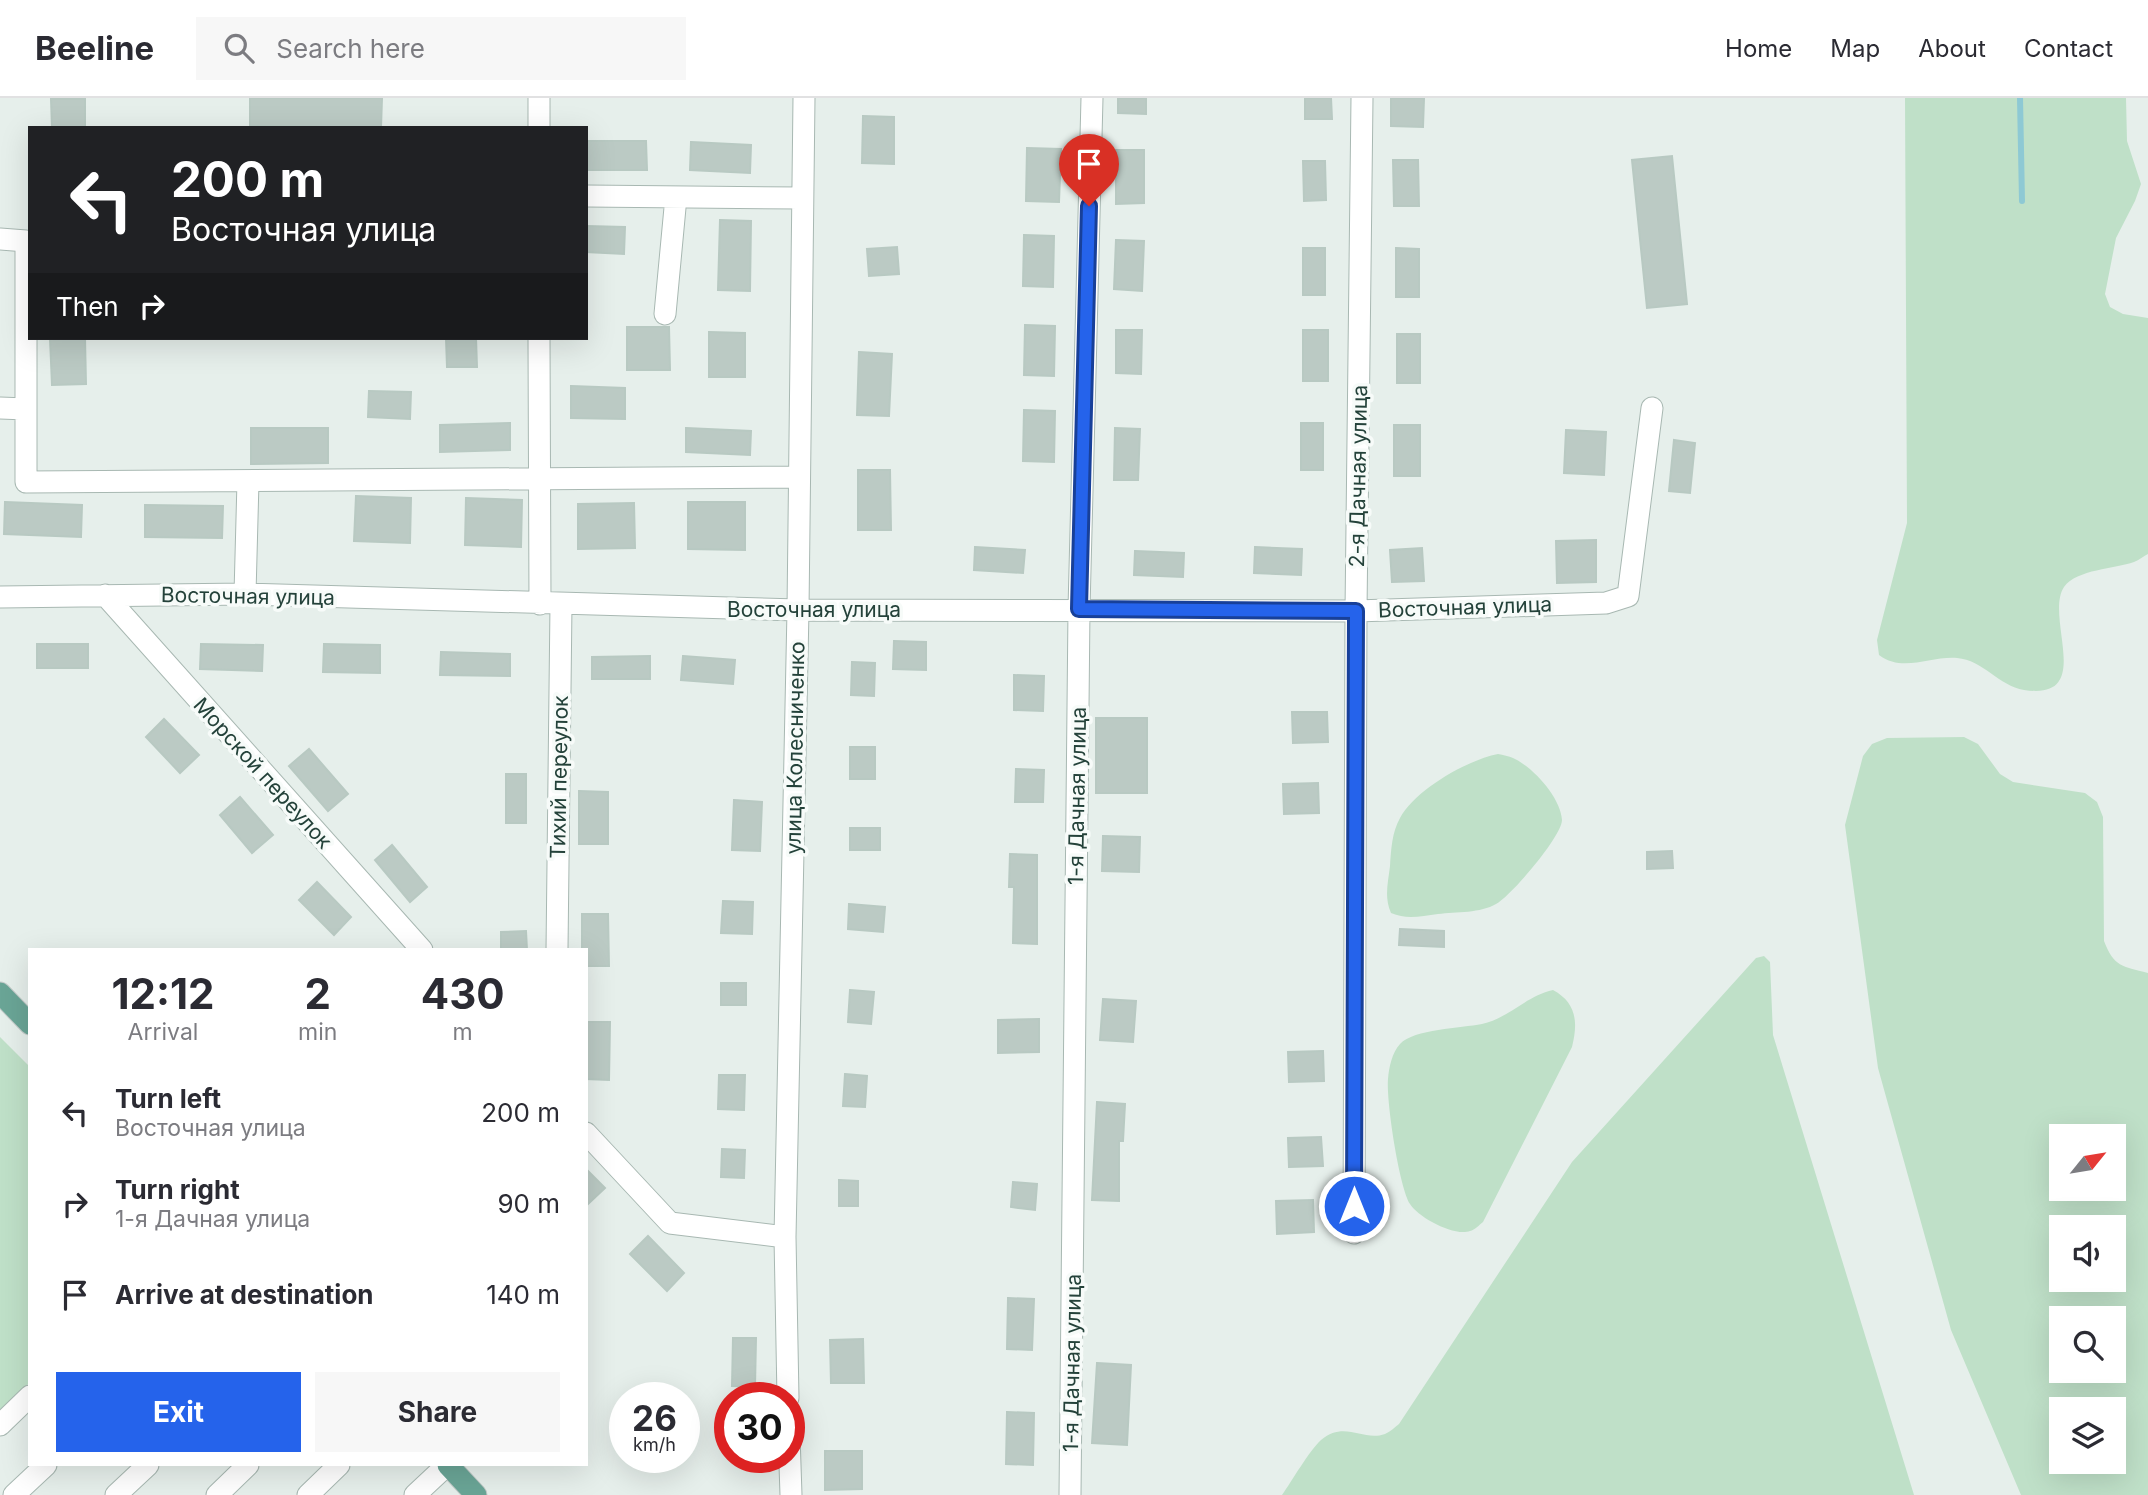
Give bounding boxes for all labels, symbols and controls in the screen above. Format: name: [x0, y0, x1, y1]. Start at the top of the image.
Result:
search box: [196, 17, 686, 80]
text: Beeline: [35, 28, 154, 68]
icon: search: [220, 29, 258, 67]
text: Search here: [276, 33, 425, 64]
text: Home: [1725, 34, 1792, 63]
text: Map: [1830, 34, 1880, 63]
text: About: [1918, 34, 1986, 63]
text: Contact: [2024, 34, 2113, 63]
pin: [1059, 134, 1119, 206]
icon: arrive: [1070, 145, 1108, 183]
text: 200 m: [171, 150, 324, 209]
icon: left: [56, 154, 147, 245]
text: Восточная улица: [171, 210, 436, 249]
icon: right: [133, 287, 171, 325]
text: Then: [56, 291, 119, 322]
street label: 2-я Дачная улица: [1344, 385, 1372, 567]
street label: Восточная улица: [161, 582, 335, 610]
street label: Восточная улица: [1378, 591, 1552, 623]
street label: Восточная улица: [727, 597, 901, 622]
street label: улица Колесниченко: [781, 641, 809, 855]
street label: Морской переулок: [189, 692, 338, 854]
street label: Тихий переулок: [545, 695, 573, 859]
street label: 1-я Дачная улица: [1063, 707, 1091, 885]
text: 12:12: [111, 968, 215, 1019]
text: 2: [304, 968, 331, 1019]
text: 430: [421, 968, 505, 1019]
text: Arrival: [128, 1018, 198, 1046]
text: min: [298, 1018, 337, 1046]
text: m: [453, 1018, 473, 1046]
text: Turn left: [115, 1083, 221, 1114]
icon: left: [56, 1094, 94, 1132]
text: 200 m: [481, 1097, 560, 1128]
text: Восточная улица: [115, 1114, 306, 1142]
north arrow: [2049, 1124, 2126, 1200]
map controls: [2049, 1124, 2126, 1474]
position arrow: [1317, 1169, 1391, 1243]
text: Turn right: [115, 1174, 240, 1205]
icon: right: [56, 1185, 94, 1223]
text: 90 m: [497, 1188, 560, 1219]
text: 1-я Дачная улица: [115, 1205, 310, 1233]
button: sound: [2049, 1215, 2126, 1292]
street label: 1-я Дачная улица: [1058, 1274, 1086, 1452]
icon: arrive: [56, 1276, 94, 1314]
text: Arrive at destination: [115, 1279, 374, 1310]
text: 140 m: [486, 1279, 560, 1310]
button: search: [2049, 1306, 2126, 1383]
button: Exit: [56, 1372, 301, 1452]
button: Share: [315, 1372, 560, 1452]
speed limit sign: 30: [714, 1382, 805, 1473]
text: 26: [632, 1397, 677, 1439]
button: layers: [2049, 1397, 2126, 1474]
text: km/h: [633, 1434, 676, 1455]

